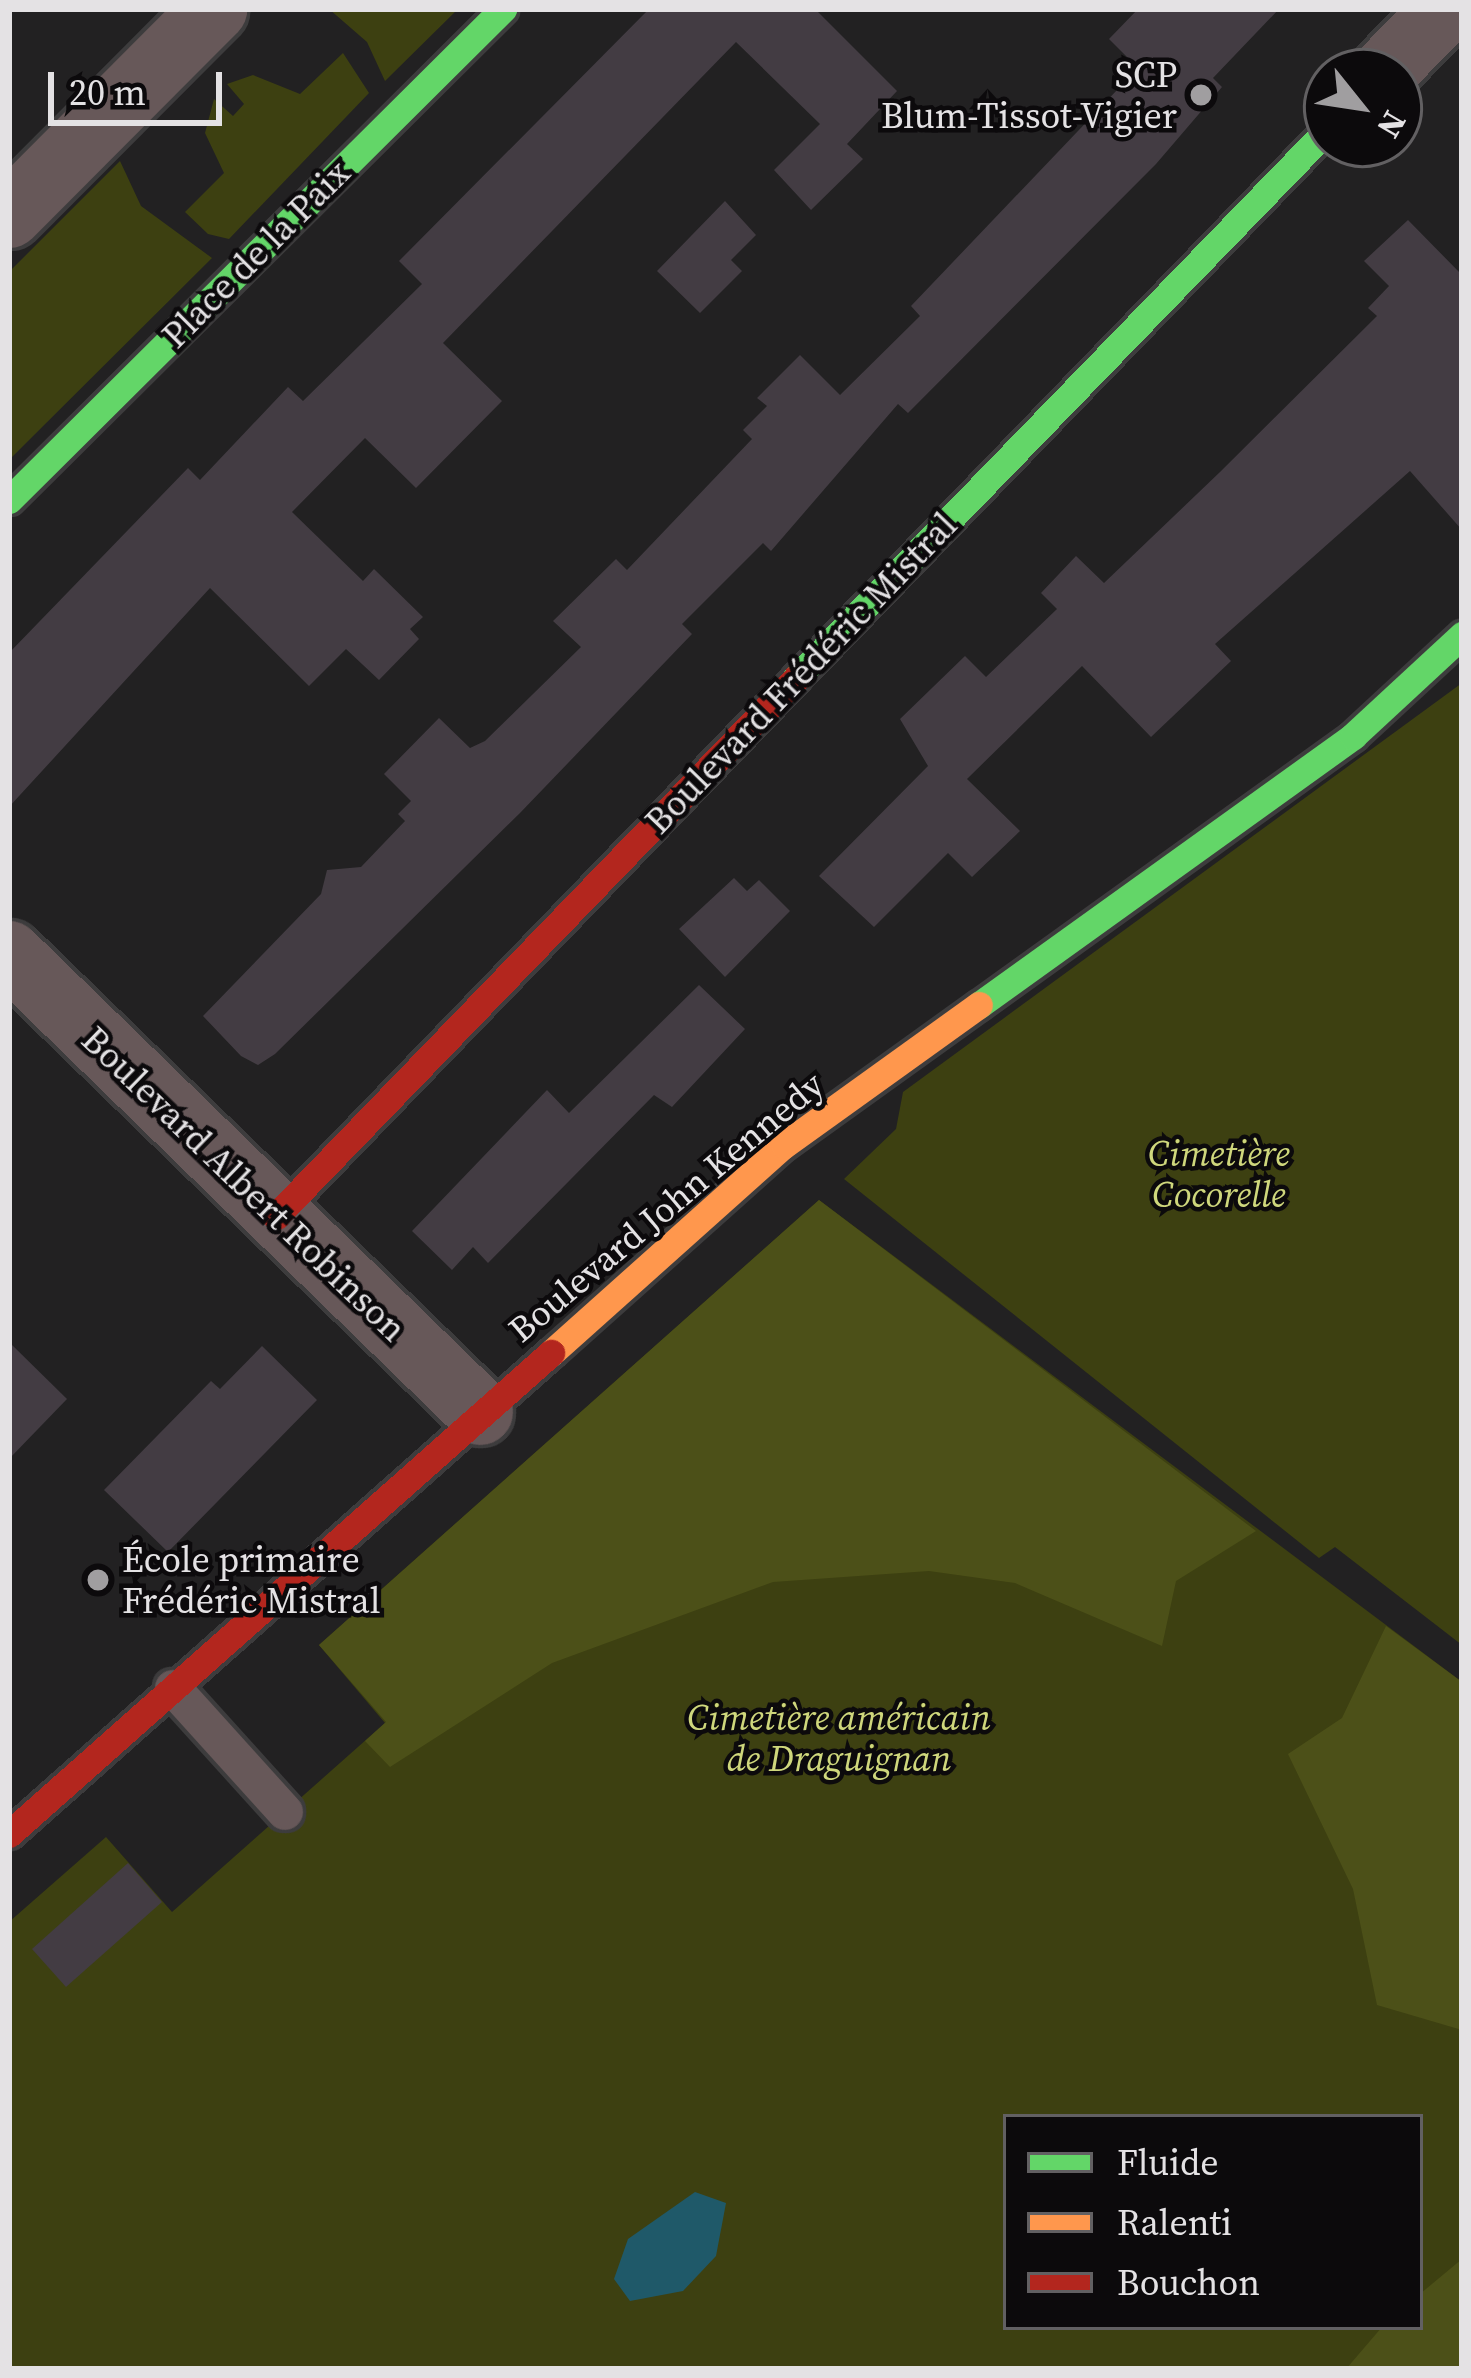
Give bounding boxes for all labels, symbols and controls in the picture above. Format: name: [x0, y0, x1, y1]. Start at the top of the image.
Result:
scale bar: [54, 48, 228, 122]
north arrow: [1303, 48, 1423, 168]
place label: SCP Blum-Tissot-Vigier: [881, 52, 1177, 137]
text: 20 m: [69, 68, 146, 117]
marker: SCP Blum-Tissot-Vigier: [1188, 82, 1214, 108]
text: N: [1367, 103, 1418, 146]
street label: Place de la Paix: [153, 151, 359, 357]
street label: Boulevard Frédéric Mistral: [636, 503, 966, 843]
street label: Boulevard Albert Robinson: [73, 1018, 415, 1350]
street label: Boulevard John Kennedy: [500, 1063, 832, 1351]
park label: Cimetière Cocorelle: [1148, 1131, 1290, 1216]
place label: École primaire Frédéric Mistral: [122, 1537, 380, 1622]
marker: École primaire Frédéric Mistral: [85, 1567, 111, 1593]
park label: Cimetière américain de Draguignan: [687, 1695, 991, 1780]
legend: [1003, 2114, 1423, 2330]
text: Fluide: [1117, 2138, 1219, 2187]
text: Ralenti: [1117, 2198, 1232, 2247]
text: Bouchon: [1117, 2258, 1260, 2307]

